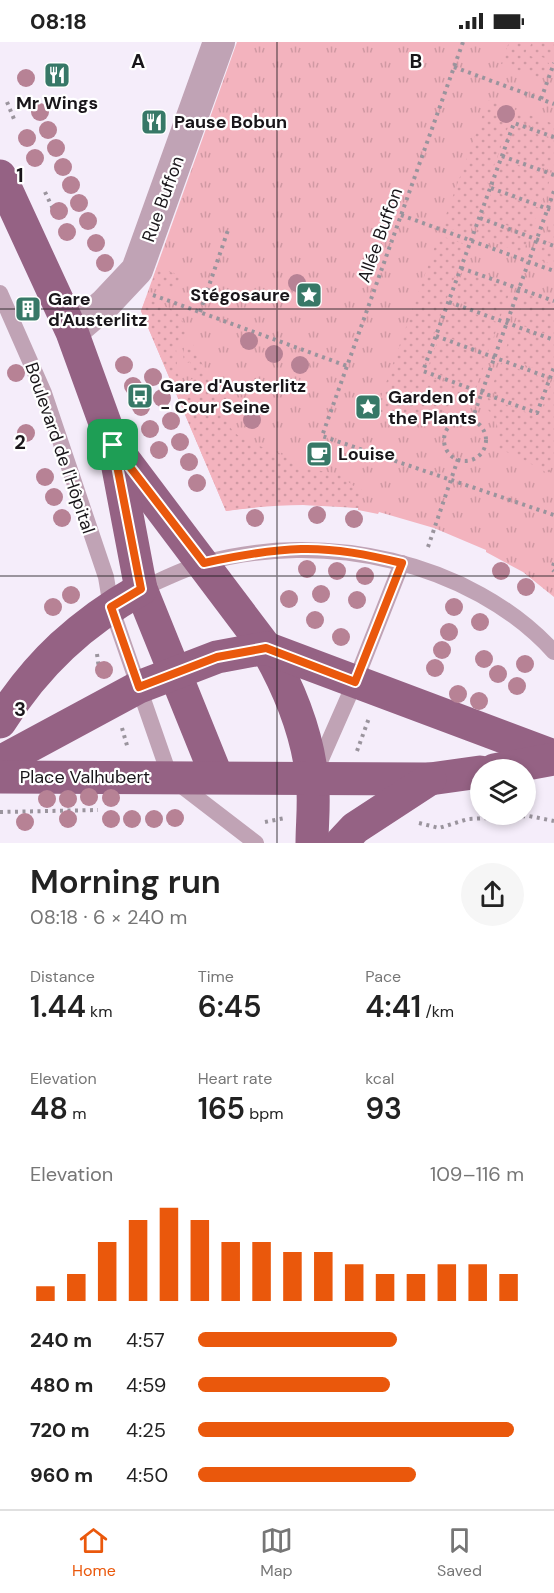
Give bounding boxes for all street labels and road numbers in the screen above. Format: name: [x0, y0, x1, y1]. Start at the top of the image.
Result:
street label: Rue Buffon: [136, 153, 190, 245]
street label: Allée Buffon: [352, 184, 408, 286]
street label: Boulevard de l'Hôpital: [19, 359, 101, 537]
street label: Place Valhubert: [20, 765, 150, 789]

